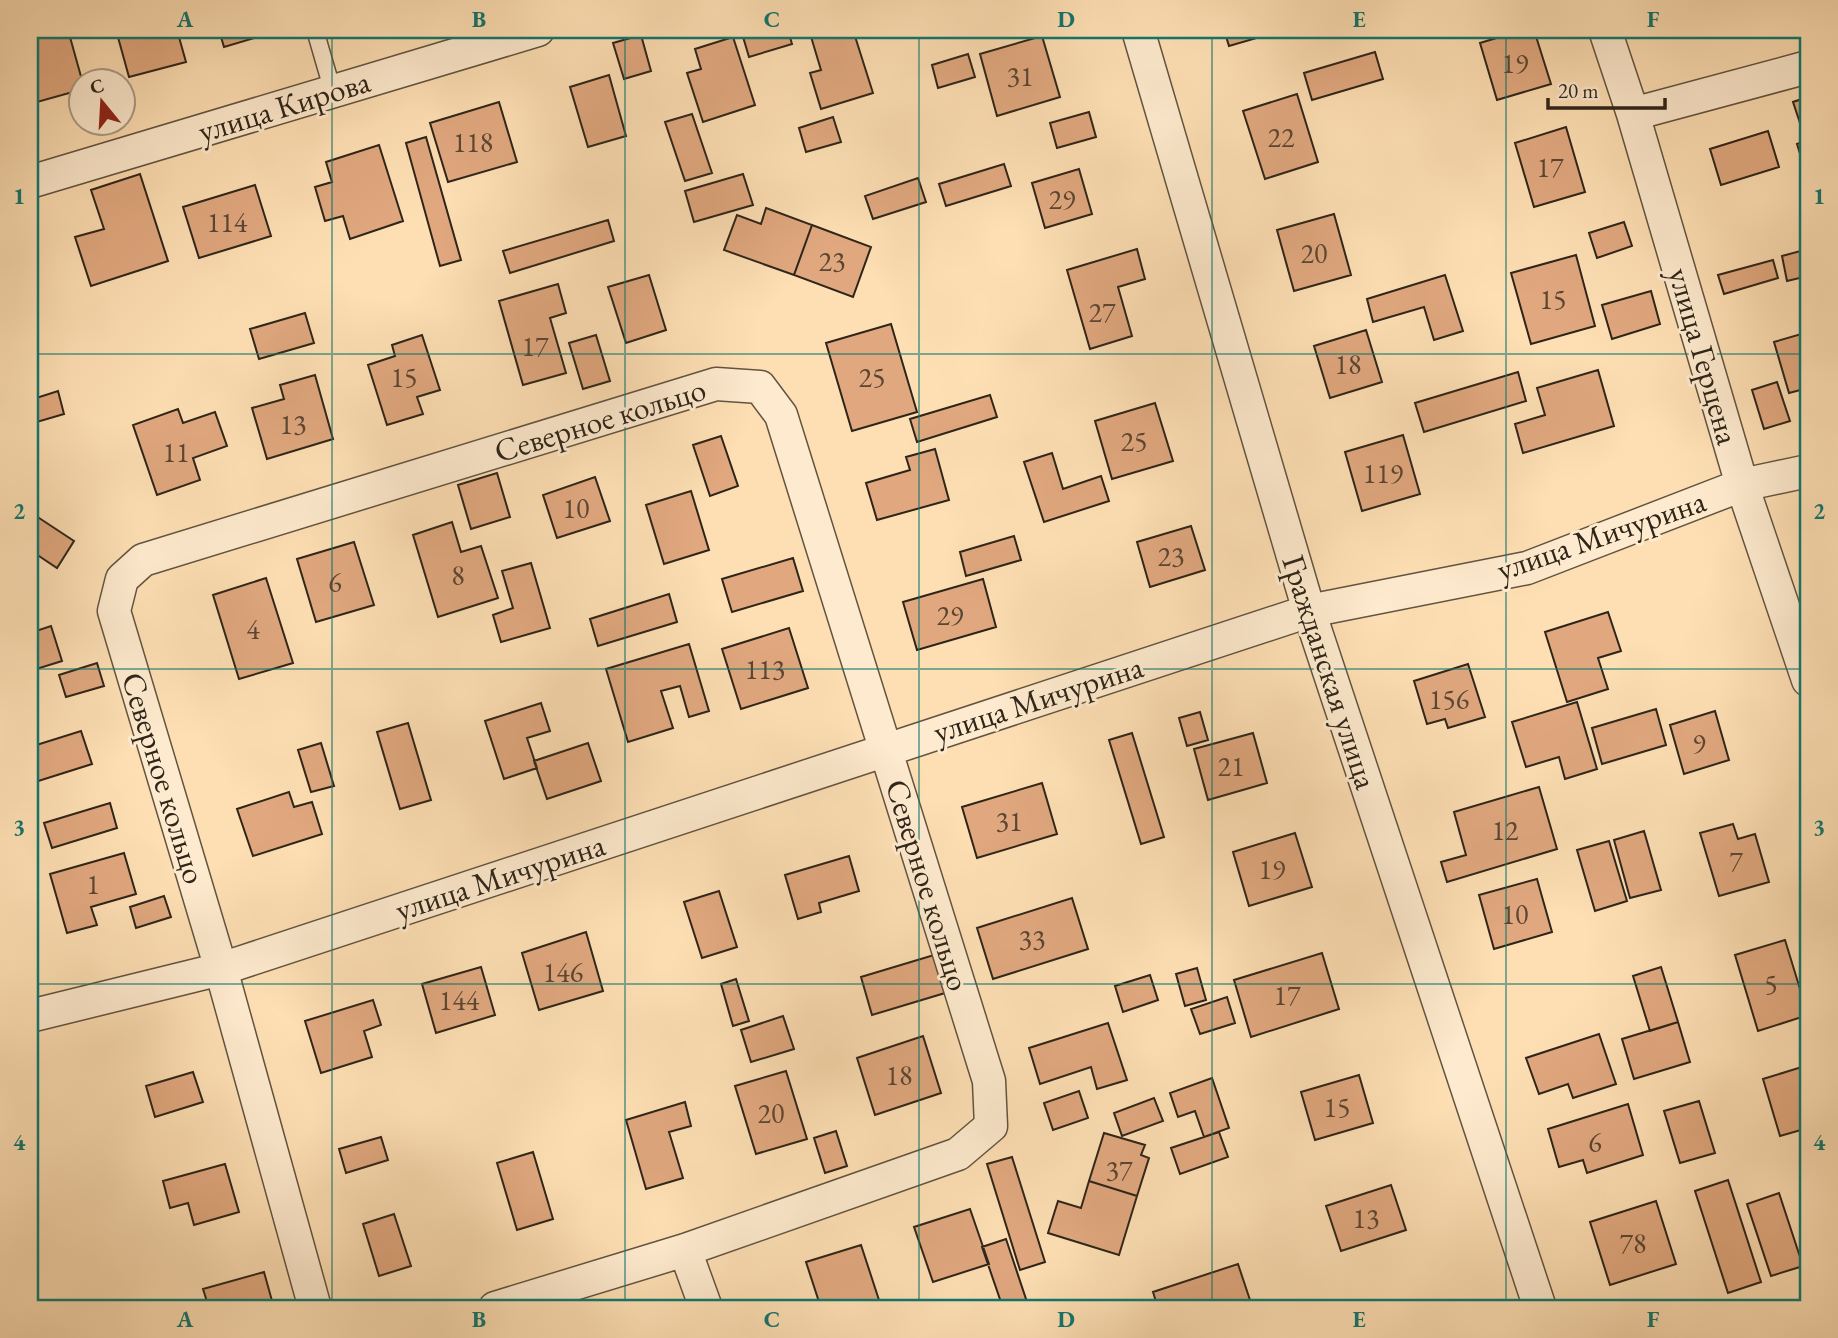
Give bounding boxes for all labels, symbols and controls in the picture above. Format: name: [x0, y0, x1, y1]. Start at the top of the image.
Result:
text: A: [176, 4, 194, 34]
text: B: [472, 4, 486, 34]
text: C: [764, 4, 780, 34]
text: D: [1057, 4, 1075, 34]
text: E: [1352, 4, 1366, 34]
text: F: [1647, 4, 1660, 34]
house number: 19: [1502, 45, 1528, 81]
house number: 31: [1007, 58, 1033, 94]
street label: улица Кирова: [193, 60, 375, 152]
north arrow: [66, 66, 136, 136]
scale bar: [1548, 66, 1665, 110]
text: С: [87, 72, 107, 100]
text: 20 m: [1558, 77, 1599, 104]
house number: 22: [1268, 119, 1295, 155]
house number: 118: [453, 124, 493, 160]
house number: 17: [1537, 149, 1564, 185]
text: 1: [13, 181, 25, 211]
house number: 29: [1049, 181, 1075, 217]
text: 1: [1813, 181, 1825, 211]
house number: 114: [207, 204, 248, 240]
house number: 20: [1301, 235, 1327, 271]
house number: 23: [819, 243, 845, 279]
street label: улица Герцена: [1659, 263, 1749, 450]
house number: 15: [1540, 281, 1566, 317]
house number: 27: [1089, 294, 1116, 330]
house number: 17: [522, 328, 549, 364]
house number: 18: [1335, 346, 1361, 382]
house number: 15: [391, 359, 417, 395]
house number: 25: [859, 359, 885, 395]
street label: Северное кольцо: [489, 368, 711, 472]
house number: 13: [280, 406, 306, 442]
house number: 25: [1121, 423, 1147, 459]
house number: 11: [163, 434, 189, 470]
house number: 119: [1363, 455, 1403, 491]
street label: улица Мичурина: [1491, 480, 1711, 590]
house number: 10: [563, 490, 589, 526]
text: 2: [13, 496, 25, 526]
text: 2: [1813, 496, 1825, 526]
house number: 23: [1158, 538, 1184, 574]
street label: Гражданская улица: [1272, 550, 1388, 795]
house number: 8: [451, 557, 465, 593]
house number: 6: [328, 564, 342, 600]
house number: 29: [937, 597, 963, 633]
house number: 4: [246, 611, 260, 647]
street label: улица Мичурина: [928, 645, 1148, 753]
house number: 113: [745, 651, 785, 687]
street label: Северное кольцо: [112, 667, 216, 889]
house number: 156: [1429, 681, 1469, 717]
house number: 9: [1692, 725, 1706, 761]
house number: 21: [1218, 748, 1244, 784]
street label: Северное кольцо: [876, 774, 980, 996]
house number: 31: [996, 803, 1022, 839]
text: 3: [13, 812, 25, 842]
house number: 12: [1492, 812, 1519, 848]
text: 3: [1813, 812, 1825, 842]
street label: улица Мичурина: [390, 823, 610, 931]
house number: 7: [1729, 843, 1743, 879]
house number: 19: [1259, 851, 1285, 887]
house number: 1: [86, 866, 100, 902]
house number: 10: [1502, 896, 1528, 932]
house number: 33: [1019, 921, 1045, 957]
house number: 146: [543, 954, 583, 990]
house number: 5: [1764, 966, 1778, 1002]
house number: 17: [1274, 977, 1301, 1013]
house number: 144: [439, 982, 480, 1018]
house number: 18: [886, 1057, 912, 1093]
house number: 15: [1324, 1089, 1350, 1125]
house number: 20: [758, 1095, 784, 1131]
house number: 6: [1588, 1124, 1602, 1160]
text: 4: [13, 1127, 26, 1157]
text: 4: [1813, 1127, 1826, 1157]
house number: 37: [1106, 1152, 1133, 1188]
house number: 13: [1353, 1200, 1379, 1236]
house number: 78: [1620, 1225, 1646, 1261]
text: A: [176, 1304, 194, 1334]
text: B: [472, 1304, 486, 1334]
text: C: [764, 1304, 780, 1334]
text: D: [1057, 1304, 1075, 1334]
text: E: [1352, 1304, 1366, 1334]
text: F: [1647, 1304, 1660, 1334]

